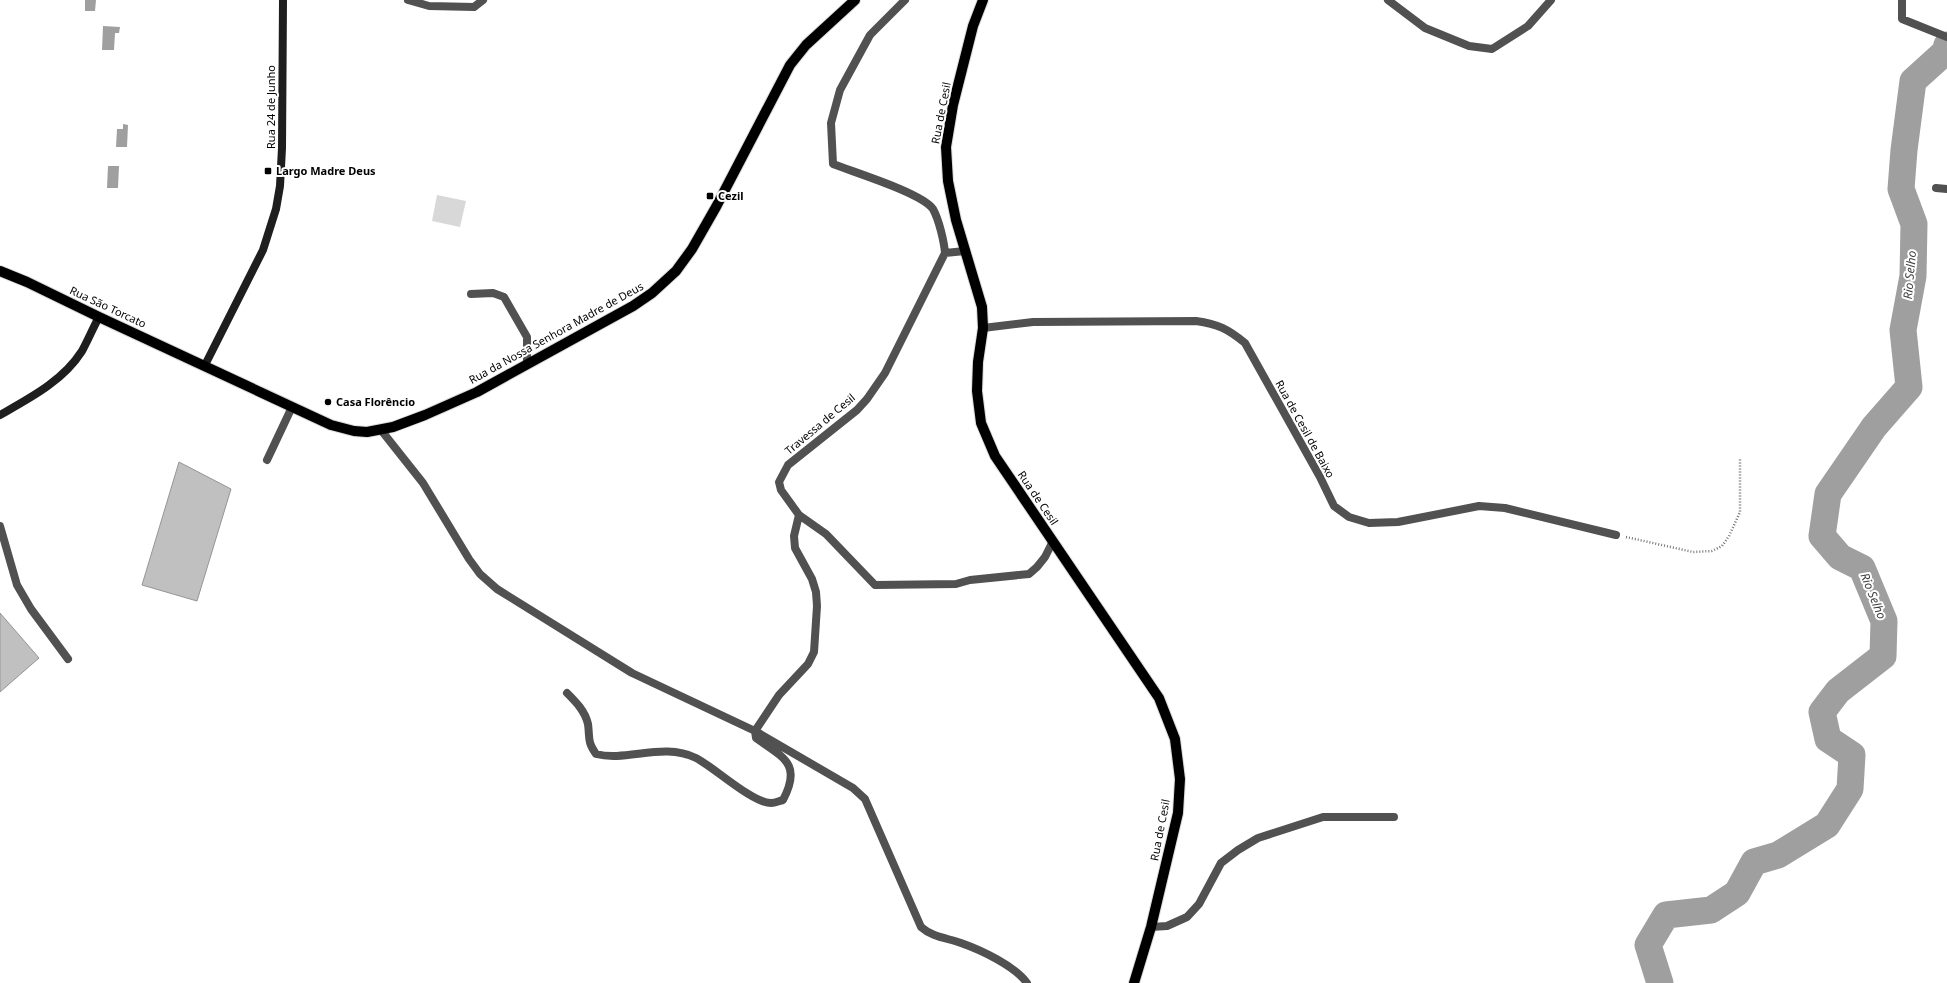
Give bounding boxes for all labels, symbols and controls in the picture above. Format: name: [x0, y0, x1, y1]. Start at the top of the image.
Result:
street label: Rua 24 de Junho: [263, 65, 278, 149]
street label: Rua de Cesil: [927, 81, 954, 145]
place label: Largo Madre Deus: [276, 163, 376, 178]
marker: Largo Madre Deus: [263, 166, 273, 176]
place label: Cezil: [718, 188, 744, 203]
marker: Cezil: [705, 191, 715, 201]
water label: Rio Selho: [1899, 250, 1920, 300]
street label: Rua da Nossa Senhora Madre de Deus: [466, 278, 646, 387]
street label: Rua São Torcato: [68, 282, 149, 331]
street label: Rua de Cesil de Baixo: [1272, 377, 1339, 481]
street label: Travessa de Cesil: [781, 390, 858, 457]
place label: Casa Florêncio: [336, 394, 415, 409]
marker: Casa Florêncio: [323, 397, 333, 407]
street label: Rua de Cesil: [1015, 468, 1062, 528]
water label: Rio Selho: [1856, 570, 1891, 622]
street label: Rua de Cesil: [1146, 798, 1173, 862]

